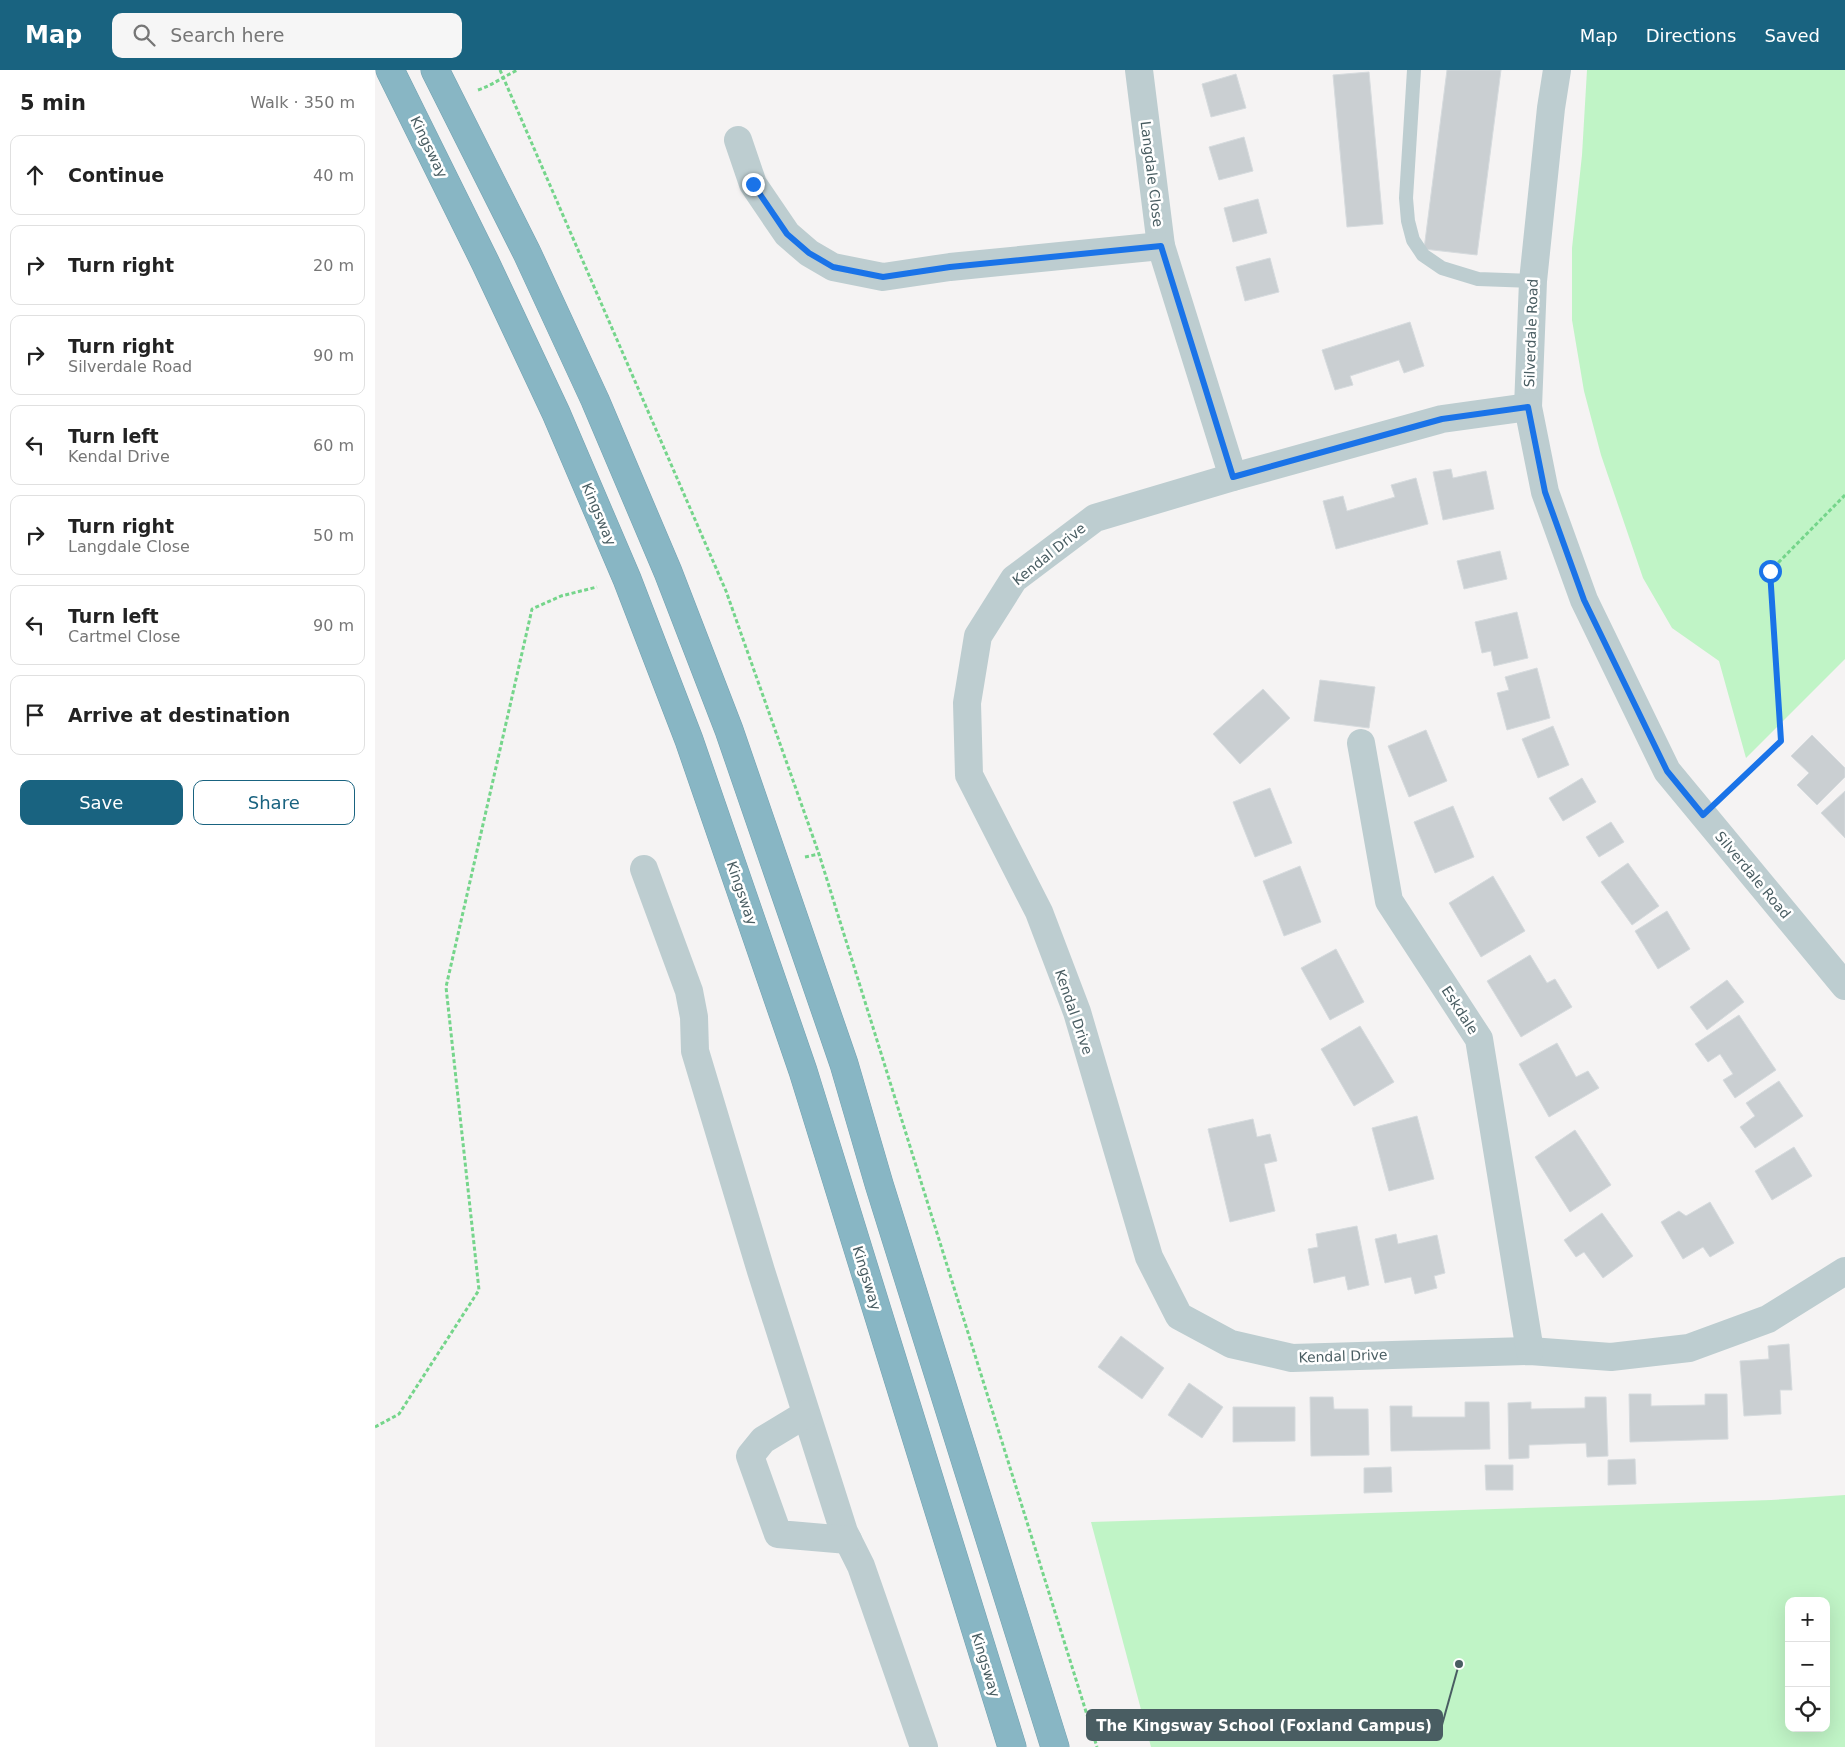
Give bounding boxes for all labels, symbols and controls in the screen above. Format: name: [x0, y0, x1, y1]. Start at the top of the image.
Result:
search box: [112, 13, 462, 58]
text: Map: [25, 21, 82, 49]
icon: search: [130, 21, 158, 49]
text: Search here: [170, 24, 284, 46]
text: Map: [1580, 25, 1618, 46]
text: Directions: [1646, 25, 1736, 46]
text: Saved: [1764, 25, 1820, 46]
text: 5 min: [20, 91, 86, 115]
text: Walk · 350 m: [250, 93, 355, 112]
street label: Kingsway: [407, 114, 451, 180]
street label: Langdale Close: [1138, 120, 1166, 228]
icon: ahead: [21, 161, 49, 189]
text: Continue: [68, 164, 164, 186]
text: 40 m: [313, 166, 354, 185]
route end: [742, 173, 765, 196]
icon: right: [21, 251, 49, 279]
text: Turn right: [68, 254, 174, 276]
text: 20 m: [313, 256, 354, 275]
street label: Silverdale Road: [1521, 278, 1541, 388]
text: Turn right: [68, 335, 174, 357]
icon: right: [21, 341, 49, 369]
text: 90 m: [313, 346, 354, 365]
text: Silverdale Road: [68, 357, 192, 376]
text: Turn left: [68, 425, 159, 447]
icon: left: [21, 431, 49, 459]
text: 60 m: [313, 436, 354, 455]
text: Kendal Drive: [68, 447, 170, 466]
street label: Kingsway: [579, 480, 619, 548]
text: Turn right: [68, 515, 174, 537]
street label: Kendal Drive: [1009, 520, 1089, 588]
icon: right: [21, 521, 49, 549]
text: 50 m: [313, 526, 354, 545]
text: Langdale Close: [68, 537, 190, 556]
route start: [1759, 560, 1782, 583]
text: Turn left: [68, 605, 159, 627]
icon: left: [21, 611, 49, 639]
text: 90 m: [313, 616, 354, 635]
text: Cartmel Close: [68, 627, 180, 646]
icon: arrive: [21, 701, 49, 729]
text: Arrive at destination: [68, 704, 290, 726]
button: Save: [20, 780, 183, 825]
button: Share: [193, 780, 355, 825]
street label: Silverdale Road: [1712, 828, 1794, 922]
street label: Kingsway: [724, 859, 760, 927]
street label: Kendal Drive: [1052, 967, 1096, 1057]
street label: Eskdale: [1439, 983, 1481, 1037]
street label: Kingsway: [850, 1244, 884, 1312]
street label: Kendal Drive: [1298, 1346, 1388, 1366]
map controls: [1785, 1597, 1830, 1732]
button: +: [1785, 1597, 1830, 1642]
street label: Kingsway: [969, 1631, 1003, 1699]
button: −: [1785, 1642, 1830, 1687]
button: locate: [1785, 1687, 1830, 1732]
callout: The Kingsway School (Foxland Campus): [1087, 1710, 1442, 1740]
text: The Kingsway School (Foxland Campus): [1096, 1717, 1432, 1735]

